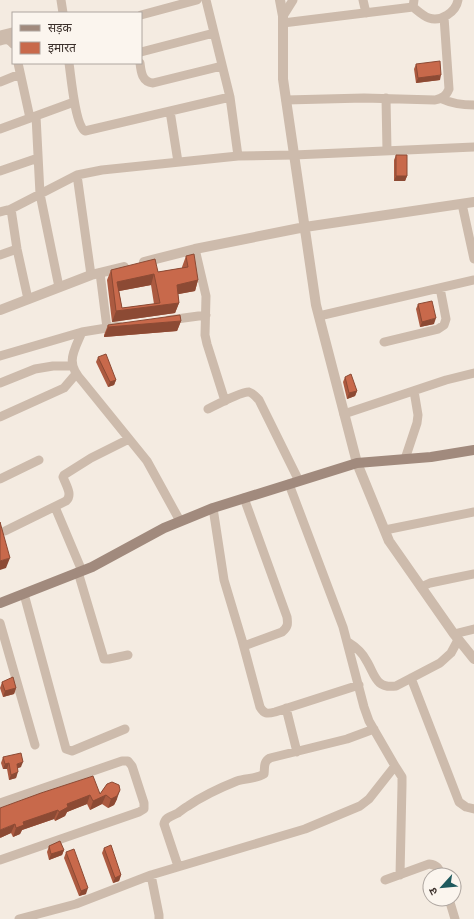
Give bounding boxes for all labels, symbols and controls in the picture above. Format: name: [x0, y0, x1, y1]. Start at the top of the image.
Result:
legend: [12, 12, 142, 64]
text: सड़क: [48, 20, 73, 35]
text: इमारत: [48, 40, 77, 55]
north arrow: [422, 867, 462, 907]
text: उ: [425, 885, 440, 898]

